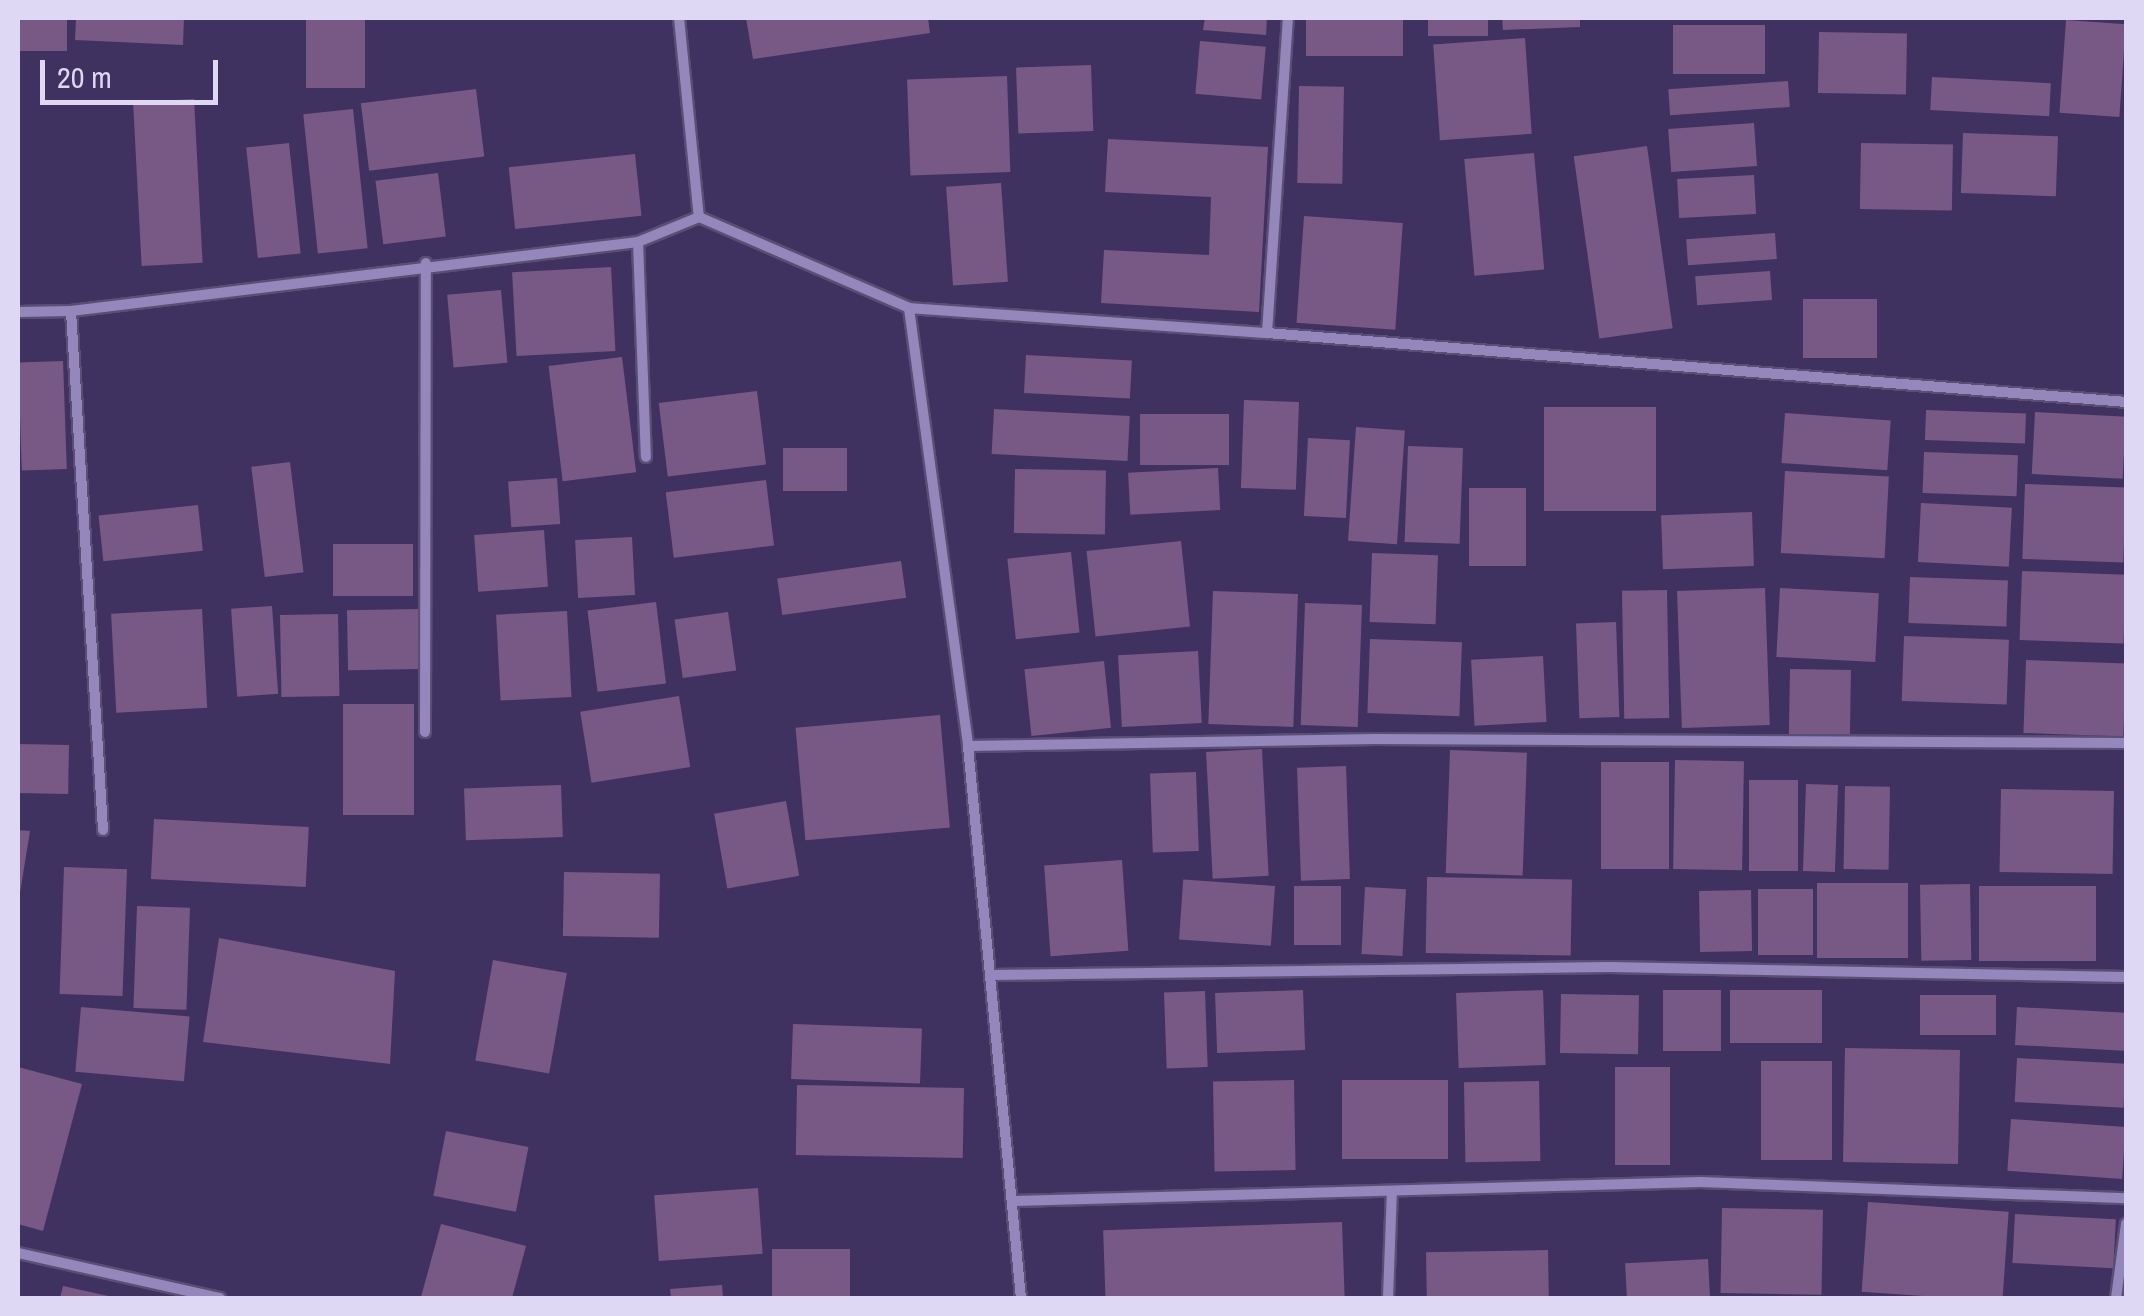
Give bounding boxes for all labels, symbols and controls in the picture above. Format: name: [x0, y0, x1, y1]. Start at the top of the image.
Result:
scale bar: [45, 40, 222, 102]
text: 20 m: [57, 57, 112, 97]

